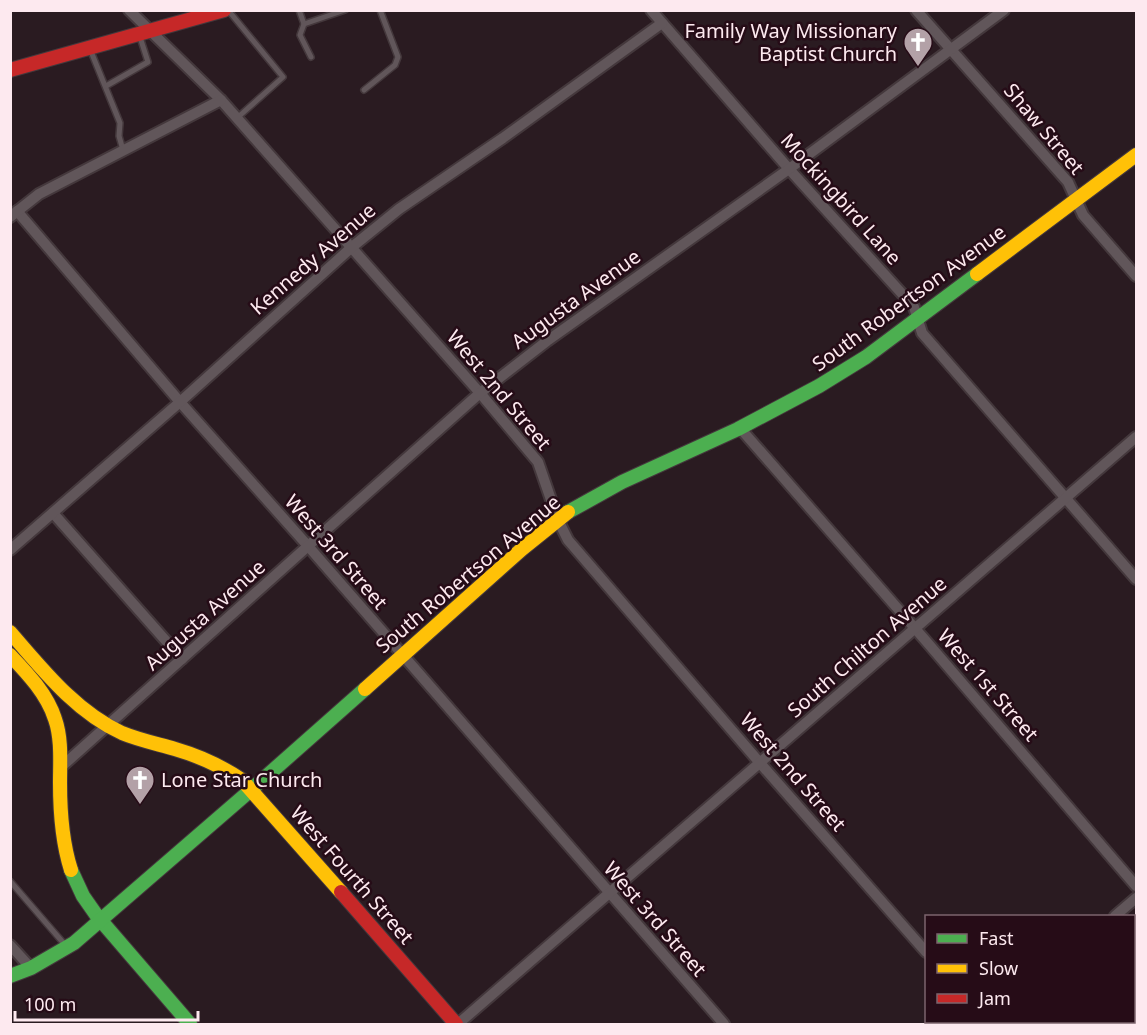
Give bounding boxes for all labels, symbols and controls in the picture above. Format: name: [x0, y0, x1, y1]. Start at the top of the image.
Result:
place label: Family Way Missionary Baptist Church: [684, 17, 898, 67]
church icon: Family Way Missionary Baptist Church: [902, 26, 934, 68]
street label: Shaw Street: [998, 77, 1091, 180]
street label: Mockingbird Lane: [775, 127, 908, 270]
street label: Kennedy Avenue: [244, 197, 381, 321]
street label: South Robertson Avenue: [806, 218, 1011, 377]
street label: Augusta Avenue: [506, 243, 646, 355]
street label: West 2nd Street: [441, 324, 557, 455]
street label: West 3rd Street: [279, 488, 394, 615]
street label: South Robertson Avenue: [370, 488, 566, 659]
street label: Augusta Avenue: [139, 553, 271, 676]
street label: South Chilton Avenue: [781, 570, 952, 723]
street label: West 1st Street: [932, 623, 1045, 747]
street label: West 2nd Street: [734, 707, 852, 837]
church icon: Lone Star Church: [124, 764, 156, 806]
place label: Lone Star Church: [161, 766, 322, 793]
street label: West Fourth Street: [285, 800, 420, 950]
street label: West 3rd Street: [598, 855, 713, 982]
legend: [925, 915, 1135, 1023]
text: Fast: [979, 926, 1014, 950]
text: Slow: [979, 956, 1018, 980]
scale bar: [15, 984, 198, 1022]
text: Jam: [977, 986, 1011, 1010]
text: 100 m: [24, 992, 76, 1016]

